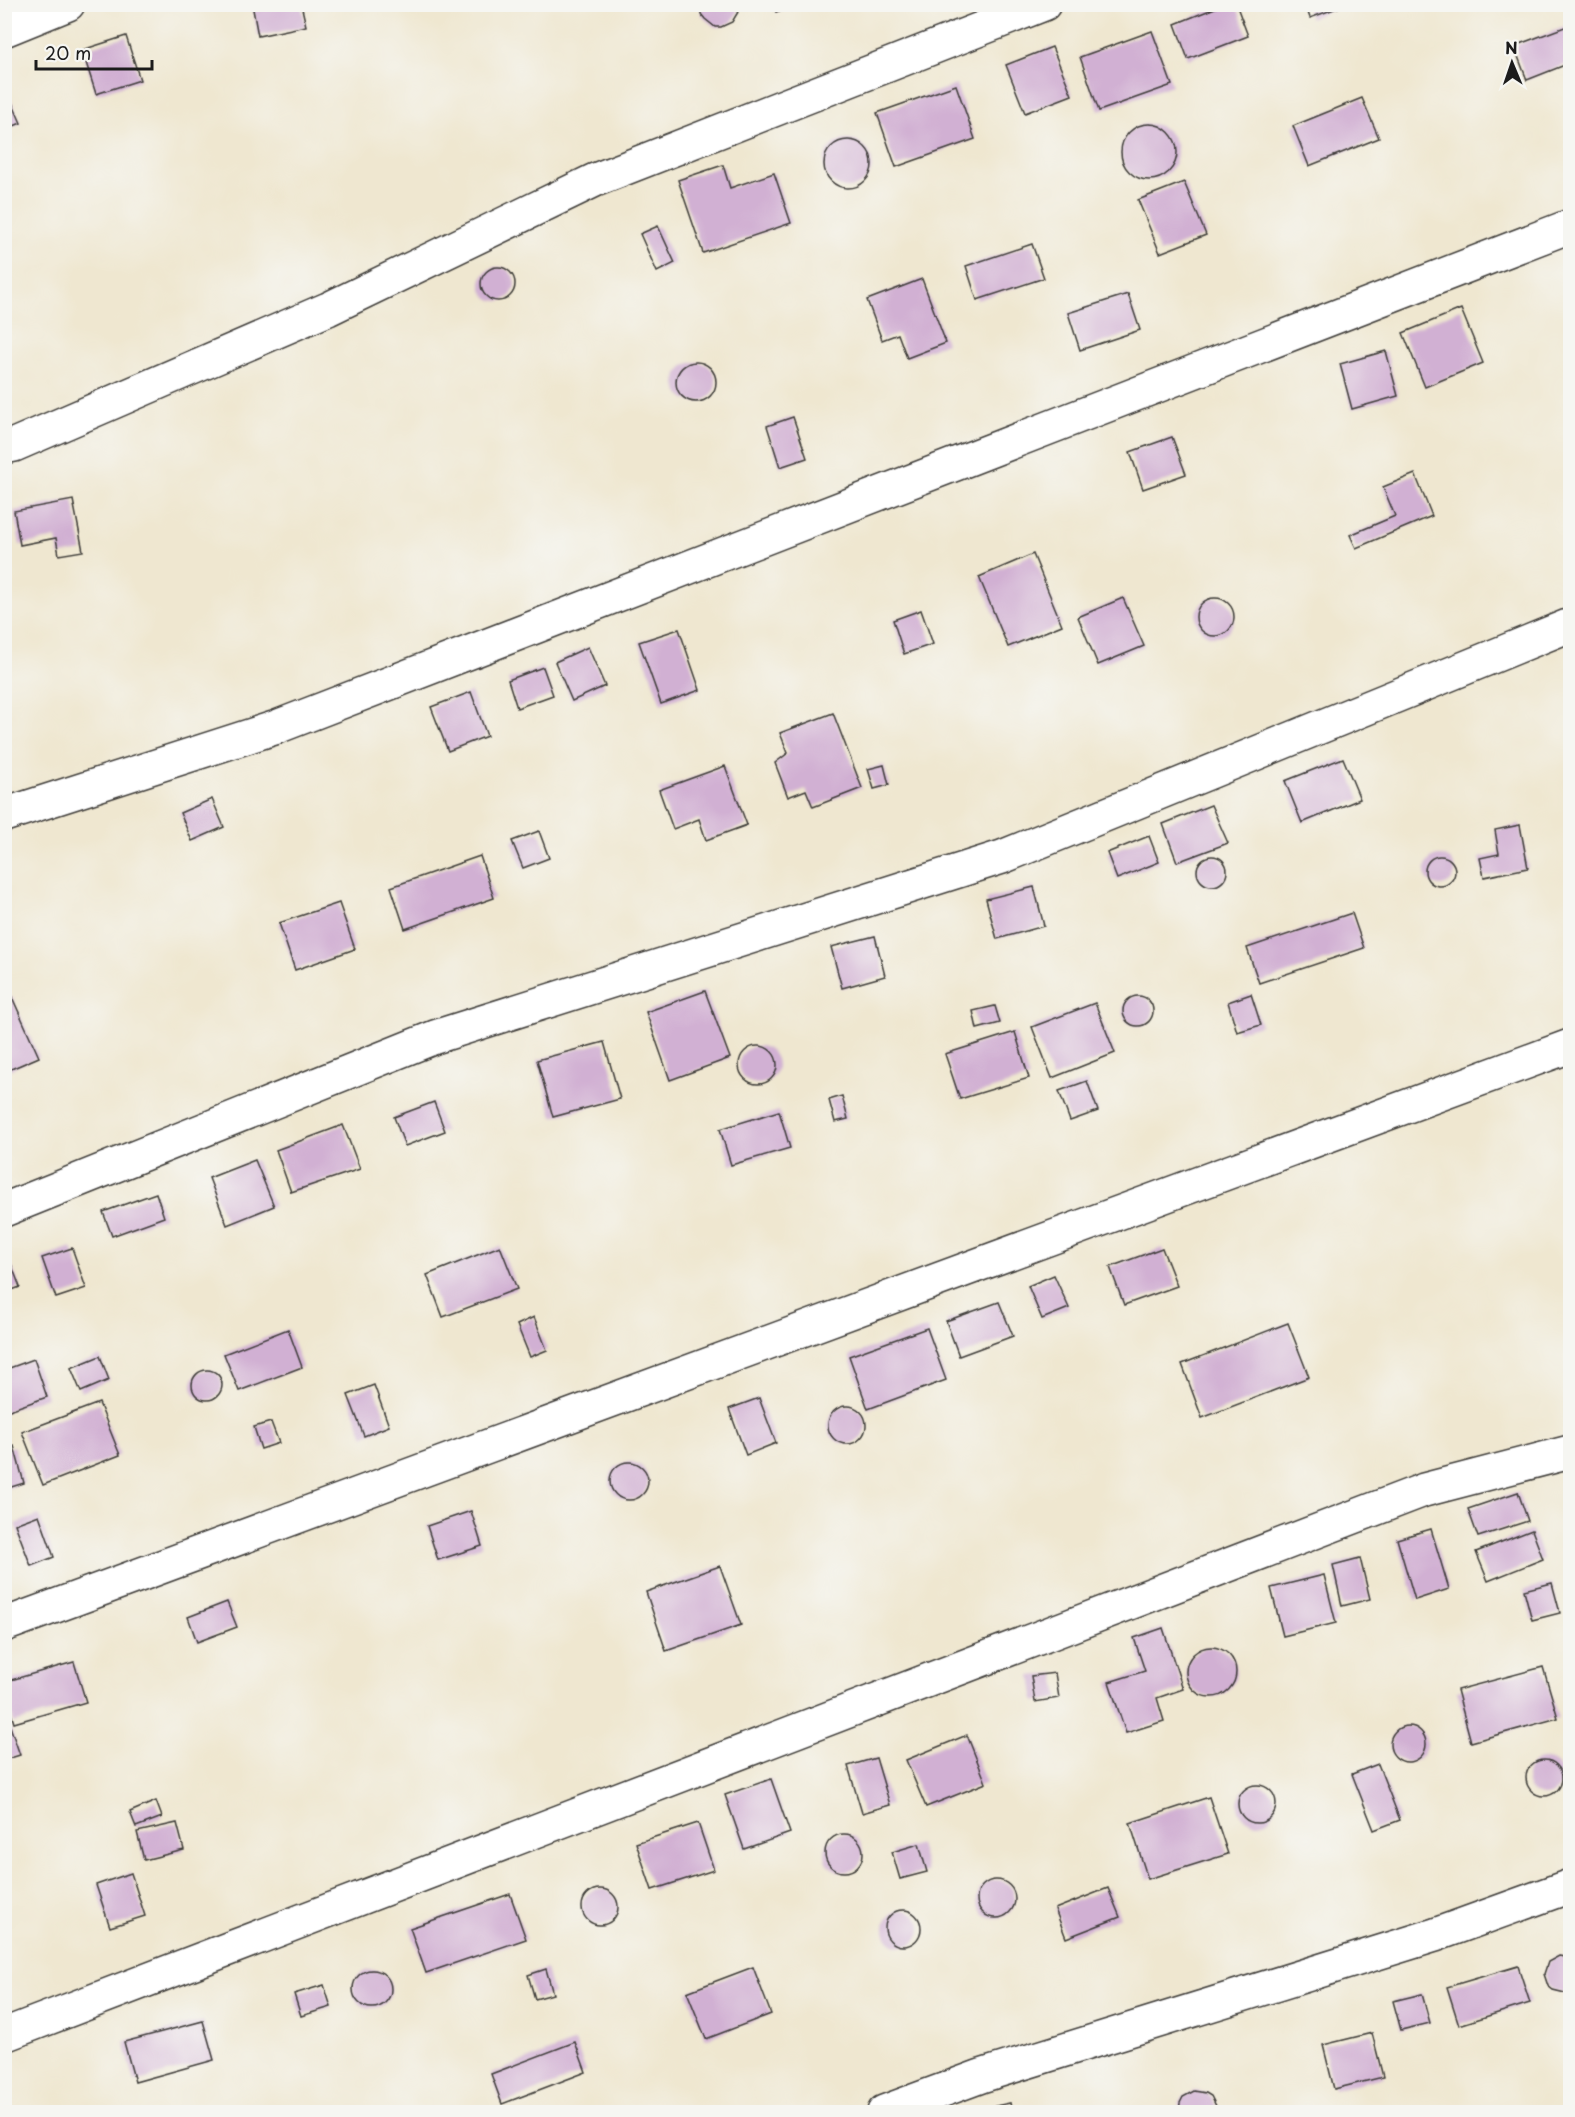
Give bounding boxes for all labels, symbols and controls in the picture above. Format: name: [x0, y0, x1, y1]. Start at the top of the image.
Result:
scale bar: [36, 33, 152, 71]
north arrow: [1482, 33, 1542, 93]
text: N: [1505, 35, 1518, 59]
text: 20 m: [45, 39, 91, 66]

